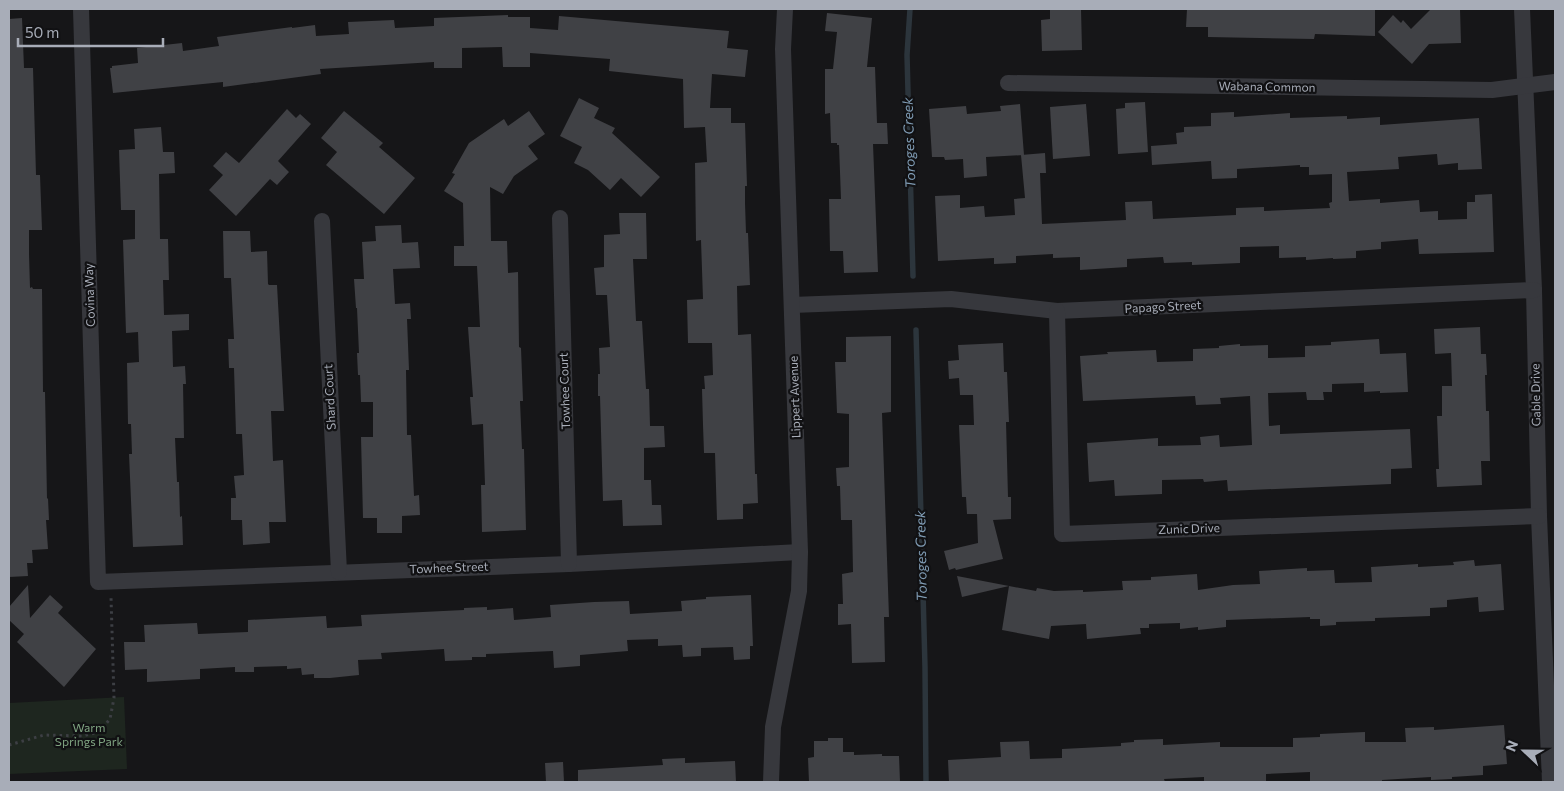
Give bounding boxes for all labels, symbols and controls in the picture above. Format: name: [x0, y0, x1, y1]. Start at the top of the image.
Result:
scale bar: [18, 15, 162, 47]
text: 50 m: [25, 23, 59, 41]
street label: Wabana Common: [1218, 78, 1316, 94]
water label: Toroges Creek: [898, 97, 919, 189]
street label: Covina Way: [81, 263, 97, 327]
street label: Papago Street: [1124, 297, 1202, 315]
street label: Towhee Court: [556, 352, 572, 430]
street label: Lippert Avenue: [786, 356, 802, 439]
street label: Gable Drive: [1527, 363, 1543, 427]
street label: Shard Court: [320, 364, 338, 430]
water label: Toroges Creek: [911, 510, 930, 602]
street label: Zunic Drive: [1158, 520, 1220, 536]
street label: Towhee Street: [409, 559, 489, 575]
park label: Warm Springs Park: [55, 720, 124, 748]
north arrow: [1499, 726, 1549, 776]
text: N: [1502, 738, 1521, 754]

